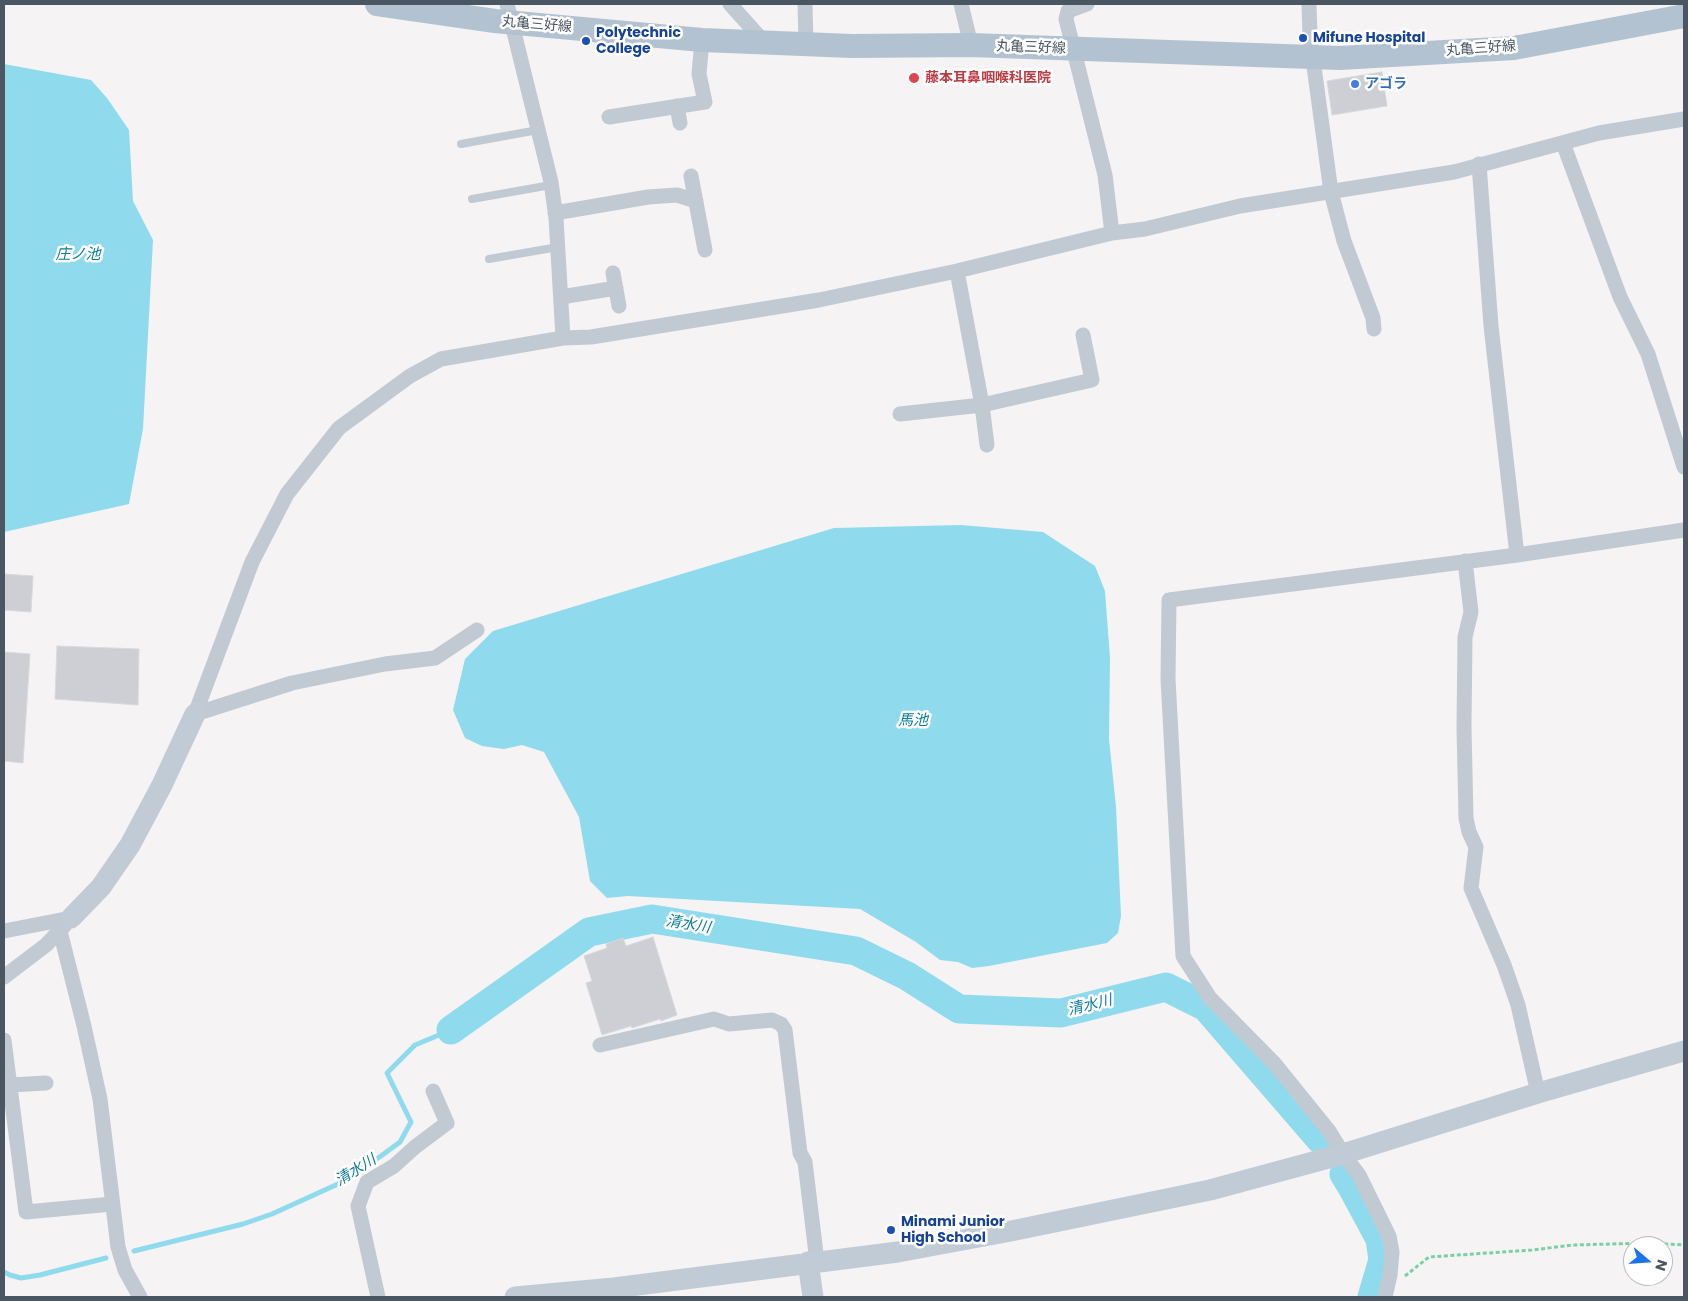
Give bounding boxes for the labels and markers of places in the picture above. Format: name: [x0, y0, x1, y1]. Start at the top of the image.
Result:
place label: Polytechnic College: [596, 25, 681, 58]
place label: Mifune Hospital: [1313, 30, 1425, 46]
marker: Mifune Hospital: [1297, 32, 1309, 44]
marker: Polytechnic College: [580, 35, 592, 47]
place label: 藤本耳鼻咽喉科医院: [925, 70, 1051, 86]
marker: 藤本耳鼻咽喉科医院: [907, 71, 921, 85]
place label: アゴラ: [1365, 76, 1407, 92]
marker: アゴラ: [1349, 78, 1361, 90]
place label: Minami Junior High School: [901, 1214, 1005, 1246]
marker: Minami Junior High School: [885, 1224, 897, 1236]

